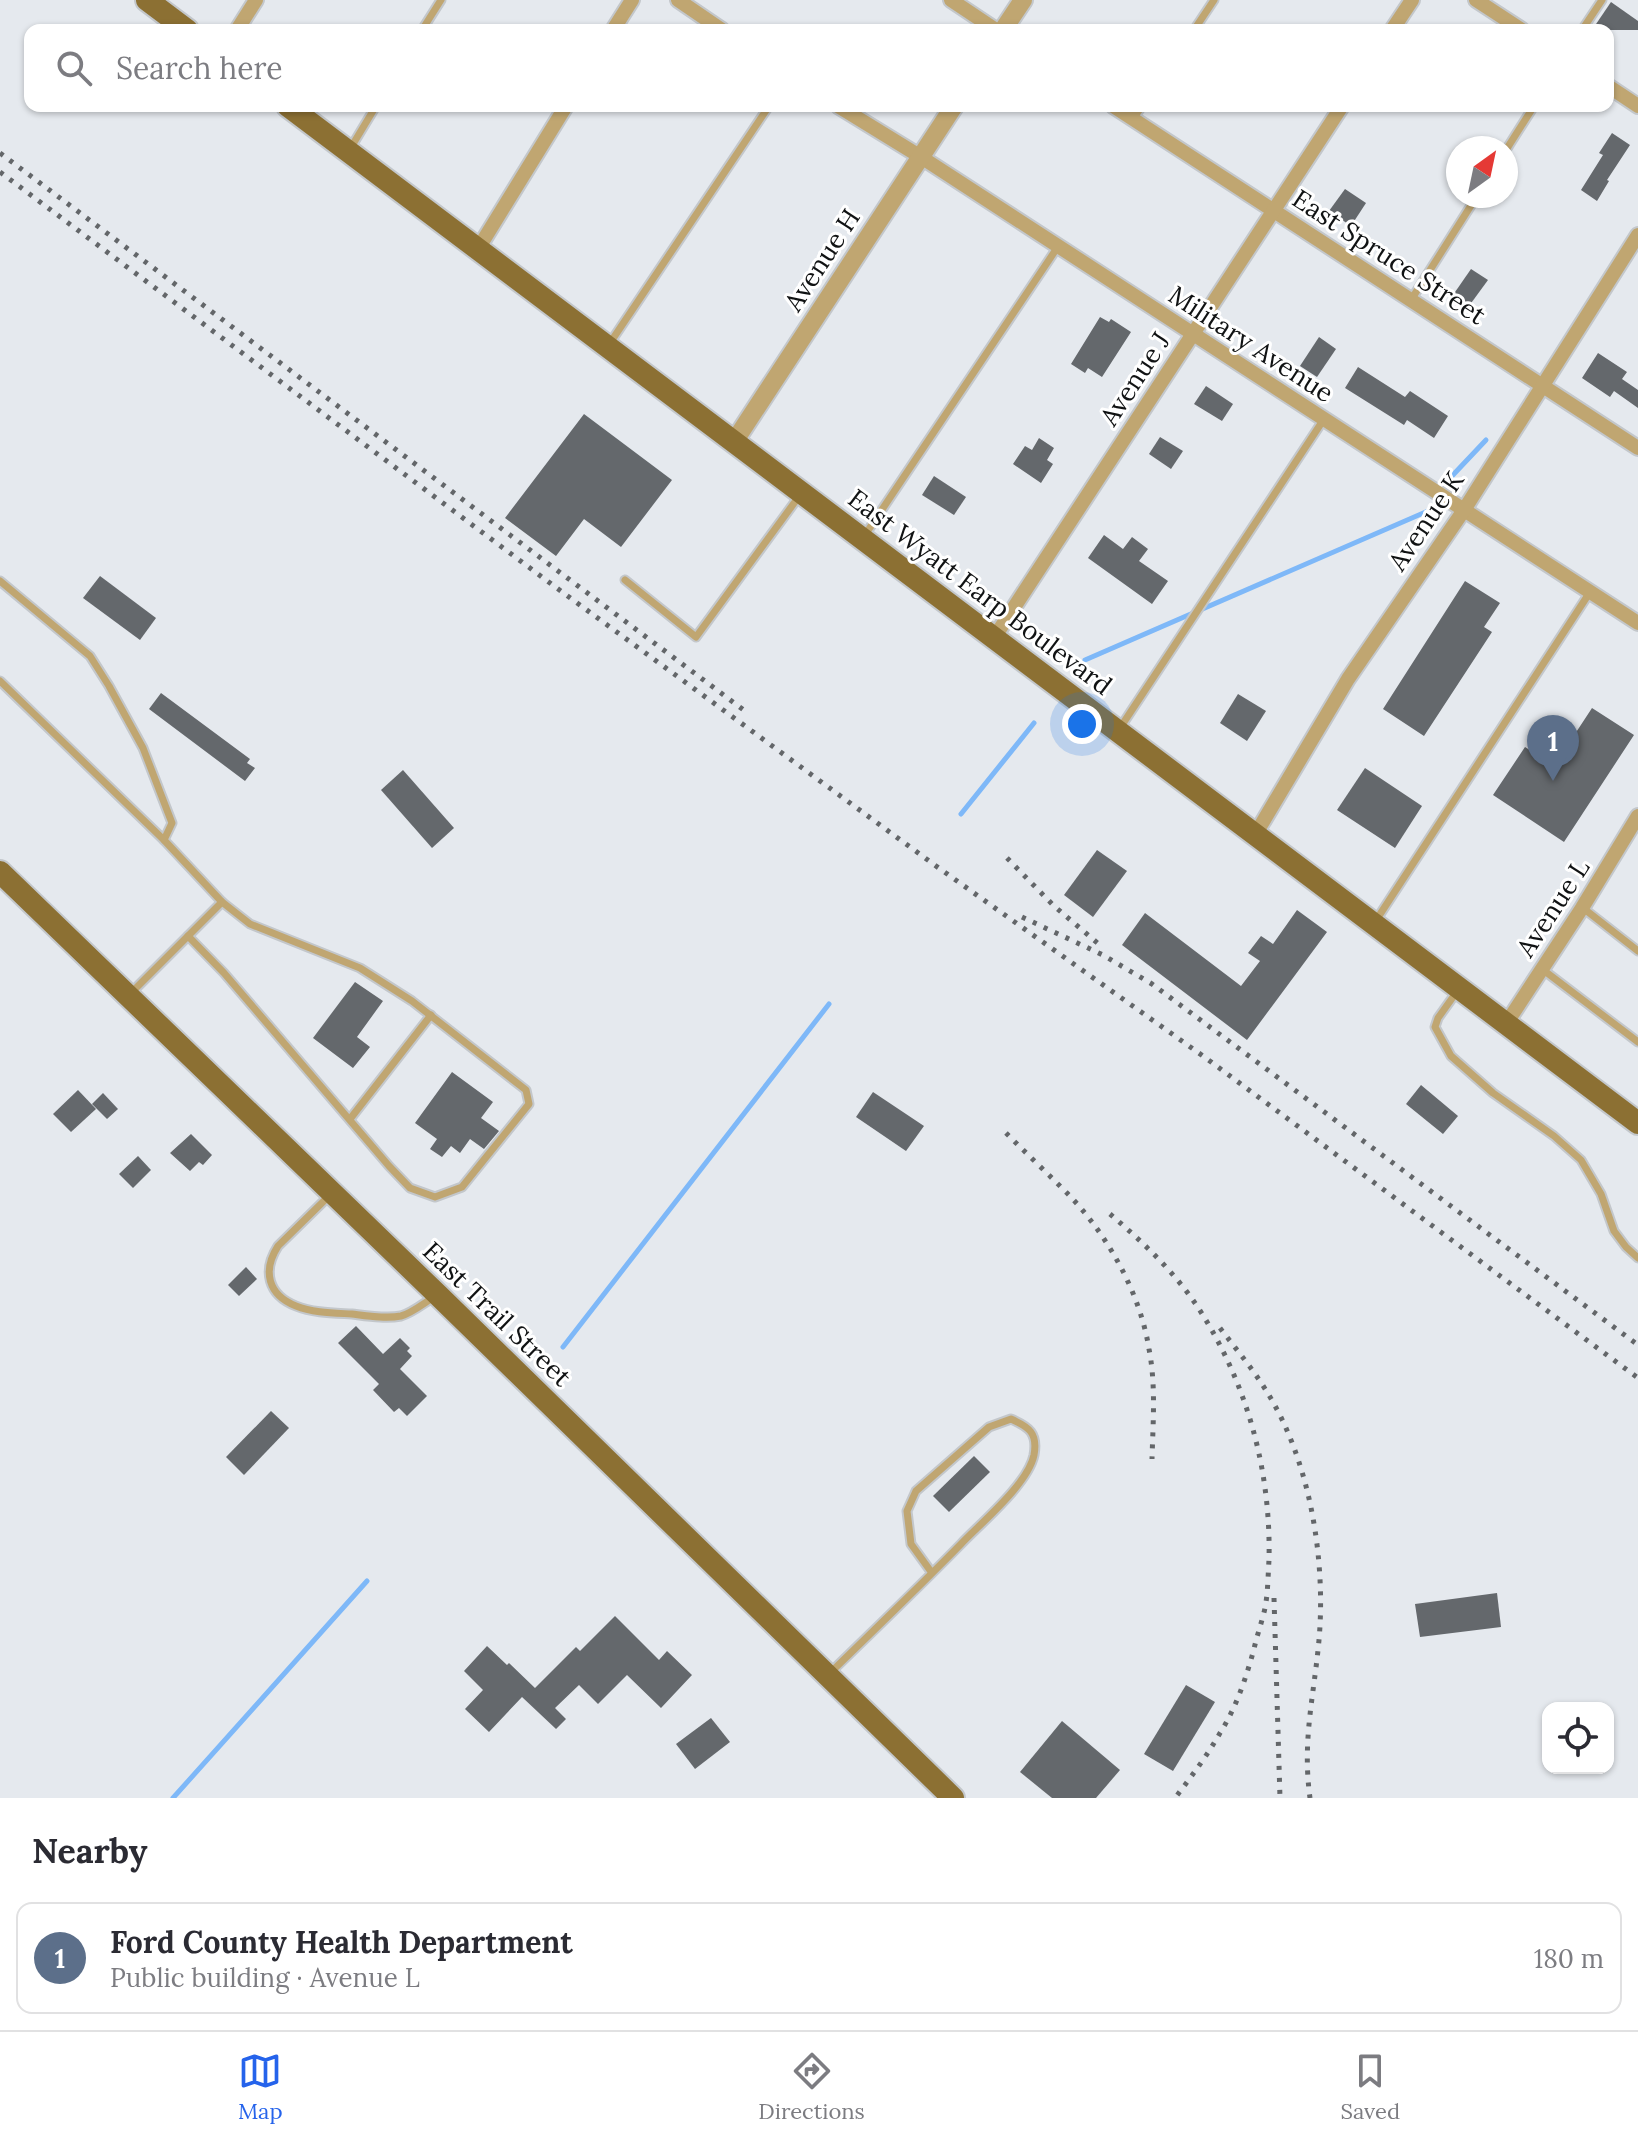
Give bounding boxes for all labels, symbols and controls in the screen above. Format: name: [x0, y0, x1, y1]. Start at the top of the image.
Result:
search box: [24, 24, 1614, 112]
icon: search: [52, 46, 96, 90]
text: Search here: [116, 49, 283, 87]
north arrow: [1446, 136, 1518, 208]
street label: East Spruce Street: [1286, 182, 1492, 331]
street label: Avenue H: [776, 202, 867, 318]
street label: Military Avenue: [1163, 278, 1340, 409]
street label: Avenue J: [1092, 326, 1177, 432]
street label: Avenue K: [1380, 465, 1471, 578]
street label: East Wyatt Earp Boulevard: [842, 481, 1119, 702]
your location: [1062, 704, 1102, 744]
pin: 1: [1527, 715, 1579, 781]
street label: Avenue L: [1508, 853, 1596, 964]
street label: East Trail Street: [416, 1234, 579, 1393]
map controls: [1542, 1702, 1614, 1774]
button: locate: [1542, 1702, 1614, 1774]
text: Nearby: [32, 1829, 148, 1872]
text: Ford County Health Department: [110, 1923, 573, 1961]
text: 1: [55, 1942, 65, 1975]
text: 180 m: [1534, 1942, 1604, 1975]
text: Public building · Avenue L: [110, 1961, 420, 1994]
tab: Map: [238, 2049, 283, 2125]
tab: Directions: [758, 2049, 865, 2125]
tab: Saved: [1341, 2049, 1400, 2125]

